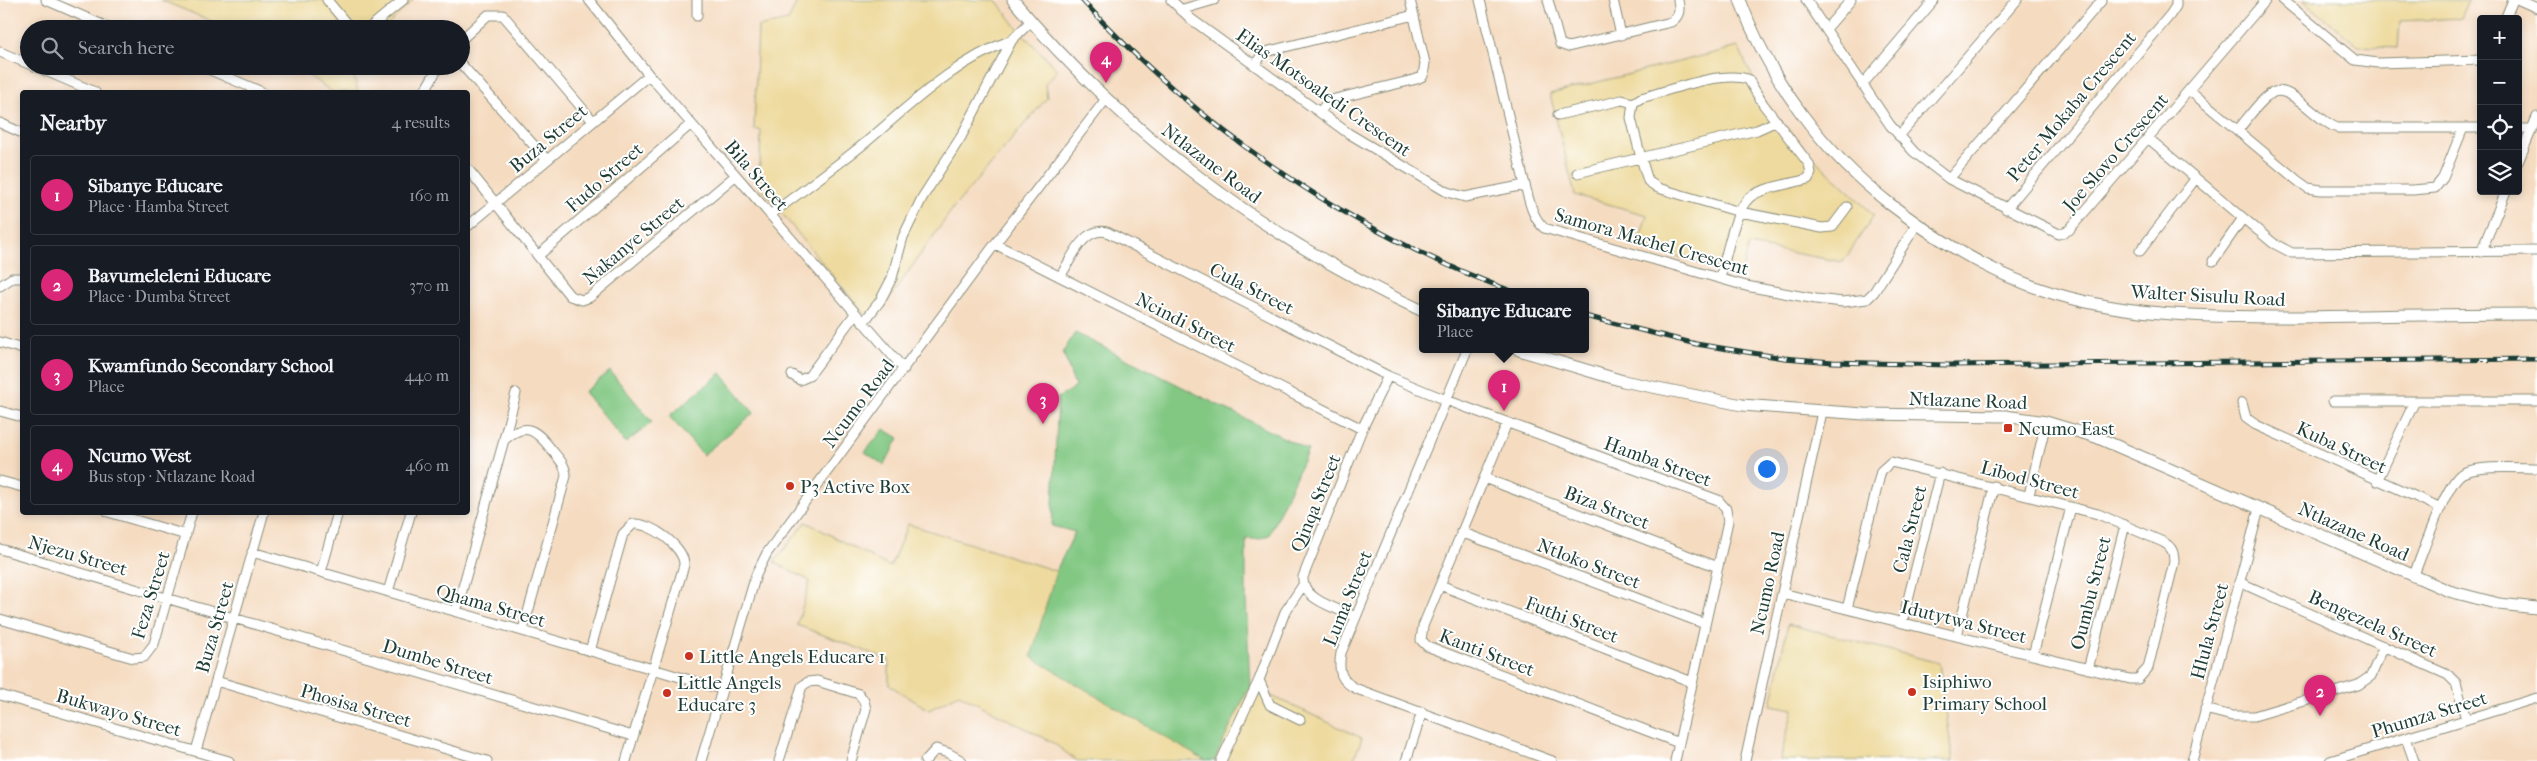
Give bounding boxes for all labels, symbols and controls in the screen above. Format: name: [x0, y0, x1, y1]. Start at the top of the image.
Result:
map controls: [2477, 15, 2522, 195]
button: +: [2477, 15, 2522, 60]
search box: [20, 20, 470, 75]
street label: Elias Motsoaledi Crescent: [1232, 24, 1415, 162]
street label: Peter Mokaba Crescent: [2003, 27, 2141, 186]
icon: search: [38, 34, 66, 62]
text: Search here: [78, 37, 174, 59]
pin: 4: [1090, 42, 1122, 83]
button: −: [2477, 60, 2522, 105]
street label: Joe Slovo Crescent: [2057, 89, 2173, 218]
street label: Buza Street: [505, 100, 592, 178]
button: locate: [2477, 105, 2522, 150]
text: Nearby: [40, 111, 106, 135]
text: 4 results: [392, 113, 450, 132]
street label: Ntlazane Road: [1157, 119, 1266, 209]
street label: Bila Street: [720, 136, 793, 216]
street label: Fudo Street: [562, 138, 648, 217]
button: layers: [2477, 150, 2522, 195]
text: Sibanye Educare: [88, 175, 223, 197]
text: 1: [54, 186, 60, 205]
text: 160 m: [409, 186, 449, 205]
street label: Nakanye Street: [579, 192, 689, 289]
text: Place · Hamba Street: [88, 197, 229, 216]
street label: Samora Machel Crescent: [1552, 204, 1752, 280]
street label: Cula Street: [1206, 258, 1298, 320]
text: Bavumeleleni Educare: [88, 265, 271, 287]
text: 2: [53, 276, 61, 295]
text: 370 m: [409, 276, 449, 295]
street label: Walter Sisulu Road: [2129, 281, 2287, 311]
text: Place · Dumba Street: [88, 287, 230, 306]
street label: Ncindi Street: [1132, 288, 1239, 358]
popup: [1419, 288, 1589, 353]
text: Sibanye Educare: [1437, 300, 1571, 322]
text: Place: [1437, 322, 1473, 341]
text: Kwamfundo Secondary School: [88, 355, 334, 377]
street label: Ncumo Road: [818, 355, 900, 452]
text: 3: [54, 366, 60, 385]
text: 440 m: [404, 366, 449, 385]
pin: 1: [1488, 370, 1520, 411]
text: Place: [88, 377, 124, 396]
pin: 3: [1027, 383, 1059, 424]
street label: Ntlazane Road: [1908, 388, 2028, 414]
street label: Kuba Street: [2293, 417, 2390, 478]
place label: Ncumo East: [2018, 418, 2115, 440]
marker: Ncumo East: [2002, 422, 2014, 434]
street label: Hamba Street: [1601, 432, 1714, 492]
text: Ncumo West: [88, 445, 191, 467]
street label: Qinqa Street: [1286, 451, 1346, 556]
text: 4: [52, 456, 62, 475]
text: 460 m: [405, 456, 449, 475]
your location: [1754, 456, 1780, 482]
street label: Libod Street: [1978, 456, 2082, 504]
text: Bus stop · Ntlazane Road: [88, 467, 255, 486]
place label: P3 Active Box: [800, 476, 910, 498]
marker: P3 Active Box: [784, 480, 796, 492]
street label: Biza Street: [1561, 482, 1653, 534]
street label: Cala Street: [1888, 483, 1932, 575]
street label: Ntlazane Road: [2295, 498, 2413, 566]
street label: Ncumo Road: [1746, 529, 1790, 637]
street label: Njezu Street: [26, 531, 130, 581]
street label: Ntloko Street: [1534, 534, 1644, 594]
street label: Oumbu Street: [2066, 534, 2116, 652]
street label: Luma Street: [1319, 547, 1377, 649]
street label: Feza Street: [127, 548, 175, 642]
street label: Buza Street: [191, 579, 239, 676]
street label: Qhama Street: [433, 580, 548, 632]
street label: Hlula Street: [2187, 580, 2233, 682]
street label: Bengezela Street: [2305, 586, 2440, 662]
street label: Futhi Street: [1522, 592, 1622, 648]
street label: Idutytwa Street: [1899, 596, 2029, 648]
street label: Kanti Street: [1436, 625, 1538, 681]
street label: Dumbe Street: [380, 635, 496, 689]
place label: Little Angels Educare 1: [699, 646, 885, 668]
marker: Little Angels Educare 1: [683, 650, 695, 662]
place label: Isiphiwo Primary School: [1922, 671, 2047, 715]
place label: Little Angels Educare 3: [677, 672, 781, 716]
pin: 2: [2304, 675, 2336, 716]
street label: Phosisa Street: [298, 680, 414, 732]
street label: Bukwayo Street: [54, 685, 184, 741]
marker: Isiphiwo Primary School: [1906, 686, 1918, 698]
marker: Little Angels Educare 3: [661, 687, 673, 699]
street label: Phumza Street: [2369, 687, 2490, 743]

